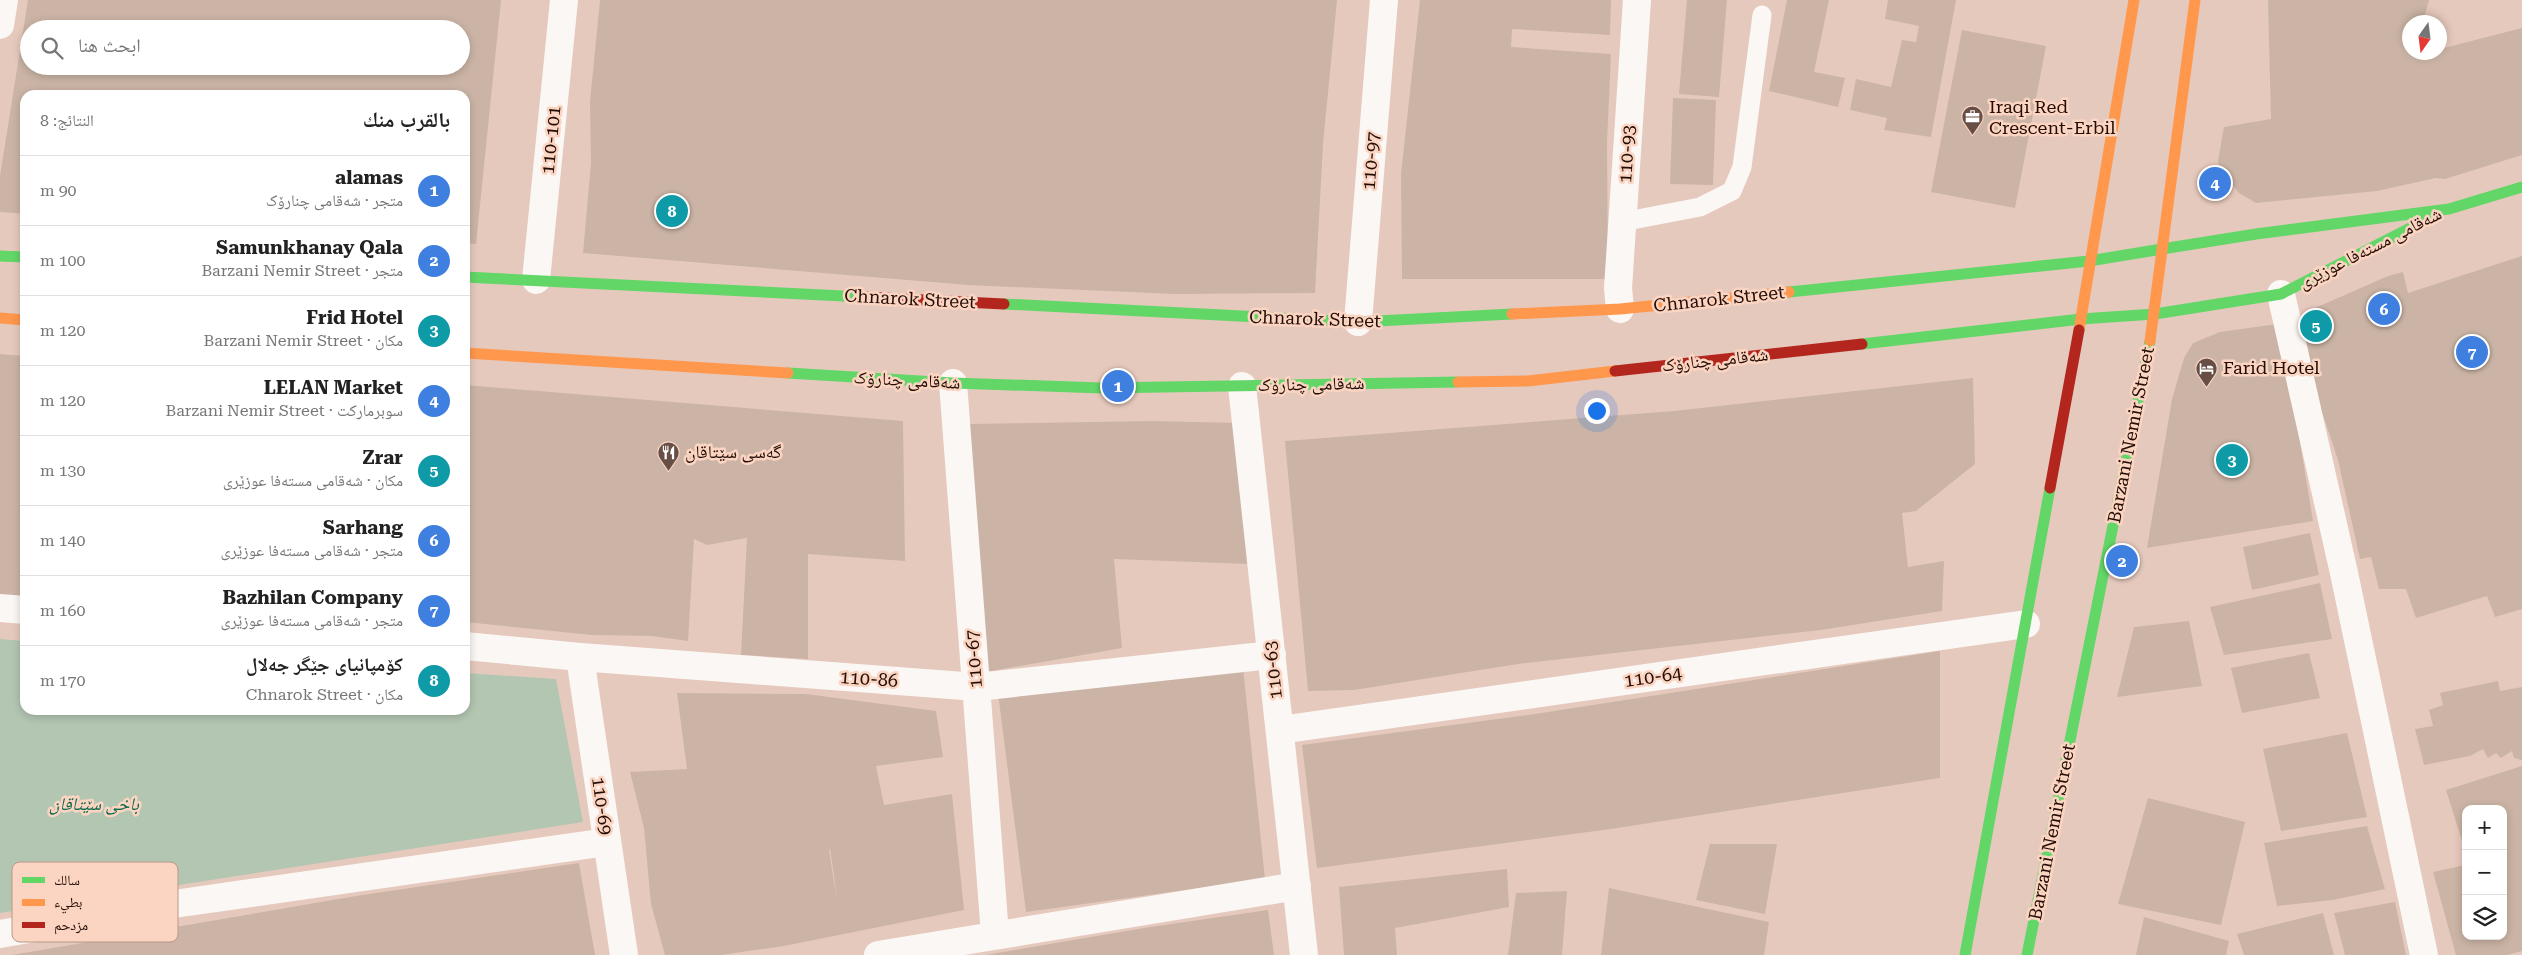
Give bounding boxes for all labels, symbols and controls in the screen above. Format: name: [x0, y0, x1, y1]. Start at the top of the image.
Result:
north arrow: [2402, 15, 2447, 60]
search box: [20, 20, 470, 75]
icon: search: [38, 34, 66, 62]
text: ابحث هنا: [78, 34, 141, 57]
place label: Iraqi Red Crescent-Erbil: [1989, 96, 2116, 138]
street label: 110-101: [536, 105, 565, 175]
office icon: Iraqi Red Crescent-Erbil: [1961, 105, 1985, 136]
text: بالقرب منك: [363, 108, 450, 132]
text: النتائج: 8: [40, 111, 94, 130]
street label: 110-93: [1614, 124, 1639, 184]
street label: 110-97: [1357, 131, 1384, 191]
pin: 4: [2199, 164, 2231, 202]
text: alamas: [335, 166, 403, 189]
text: 90 m: [40, 181, 77, 200]
text: 1: [430, 181, 438, 200]
text: متجر · شەقامی چنارۆک: [266, 191, 403, 210]
pin: 8: [656, 192, 688, 230]
street label: شەقامی مستەفا عوزێری: [2295, 202, 2445, 294]
text: Samunkhanay Qala: [216, 236, 403, 259]
text: 100 m: [40, 251, 86, 270]
text: 2: [430, 251, 438, 270]
text: متجر · Barzani Nemir Street: [202, 261, 403, 280]
street label: Chnarok Street: [1652, 281, 1786, 316]
street label: Chnarok Street: [844, 285, 977, 312]
pin: 6: [2368, 290, 2400, 328]
text: Frid Hotel: [306, 306, 403, 329]
street label: Chnarok Street: [1249, 306, 1382, 331]
pin: 5: [2300, 307, 2332, 345]
text: 120 m: [40, 321, 86, 340]
text: 3: [430, 321, 438, 340]
text: مكان · Barzani Nemir Street: [204, 331, 403, 350]
pin: 7: [2456, 333, 2488, 371]
street label: شەقامی چنارۆک: [1661, 343, 1769, 377]
street label: Barzani Nemir Street: [2103, 345, 2158, 525]
hotel icon: Farid Hotel: [2195, 356, 2219, 387]
place label: Farid Hotel: [2223, 357, 2320, 378]
street label: شەقامی چنارۆک: [853, 366, 961, 394]
pin: 1: [1102, 367, 1134, 405]
street label: شەقامی چنارۆک: [1257, 372, 1365, 396]
text: LELAN Market: [264, 376, 403, 399]
text: 120 m: [40, 391, 86, 410]
text: 4: [430, 391, 438, 410]
your location: [1584, 398, 1610, 424]
text: سوبرماركت · Barzani Nemir Street: [166, 401, 403, 420]
restaurant icon: گەسی سێتاقان: [657, 440, 681, 471]
place label: گەسی سێتاقان: [685, 441, 782, 463]
pin: 3: [2216, 441, 2248, 479]
text: Zrar: [363, 446, 403, 469]
text: 130 m: [40, 461, 86, 480]
text: 5: [430, 461, 438, 480]
text: مكان · شەقامی مستەفا عوزێری: [223, 471, 403, 490]
text: Sarhang: [323, 516, 403, 539]
text: 140 m: [40, 531, 86, 550]
text: 6: [430, 531, 438, 550]
text: متجر · شەقامی مستەفا عوزێری: [221, 541, 403, 560]
pin: 2: [2106, 542, 2138, 580]
text: Bazhilan Company: [222, 586, 403, 609]
text: 160 m: [40, 601, 86, 620]
text: 7: [430, 601, 438, 620]
text: متجر · شەقامی مستەفا عوزێری: [221, 611, 403, 630]
street label: 110-67: [961, 629, 986, 689]
street label: 110-63: [1259, 640, 1286, 700]
text: کۆمپانیای جێگر جەلال: [246, 653, 403, 676]
street label: 110-64: [1623, 662, 1683, 691]
street label: 110-86: [839, 666, 899, 691]
text: 170 m: [40, 671, 86, 690]
text: 8: [430, 671, 438, 690]
text: مكان · Chnarok Street: [246, 685, 403, 704]
street label: Barzani Nemir Street: [2024, 742, 2079, 922]
street label: 110-69: [588, 776, 617, 836]
park label: باخی سێتاقان: [49, 793, 140, 815]
map controls: [2462, 805, 2507, 940]
button: +: [2462, 805, 2507, 850]
button: −: [2462, 850, 2507, 895]
legend: [12, 862, 178, 942]
text: سالك: [54, 872, 80, 888]
text: بطيء: [54, 894, 83, 914]
button: layers: [2462, 895, 2507, 940]
text: مزدحم: [54, 917, 88, 935]

